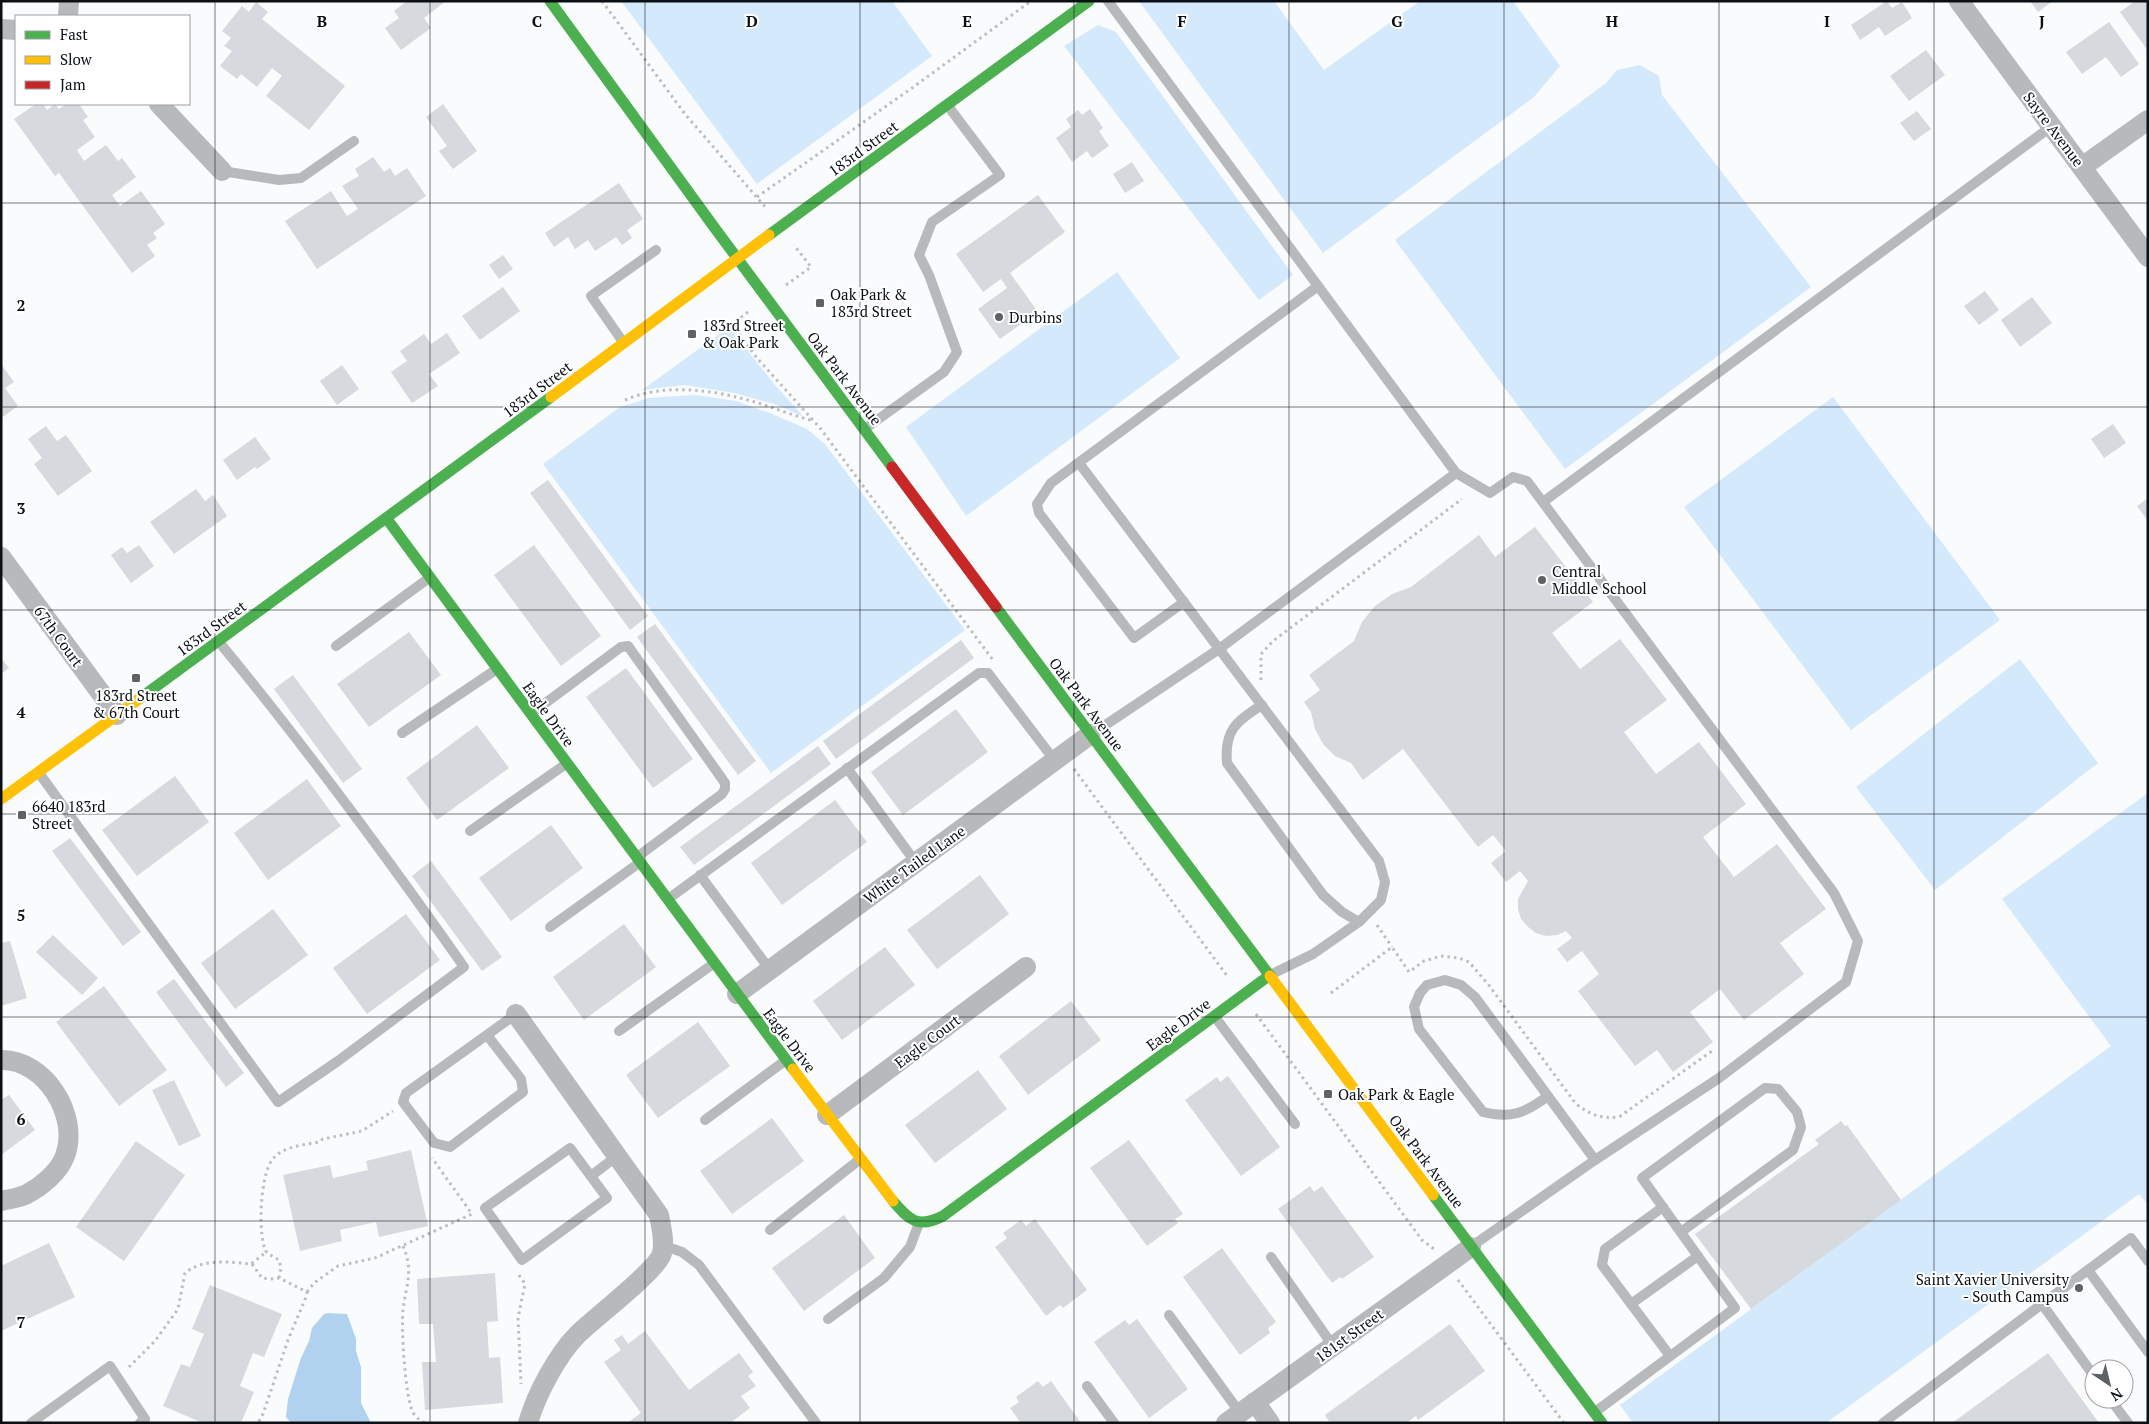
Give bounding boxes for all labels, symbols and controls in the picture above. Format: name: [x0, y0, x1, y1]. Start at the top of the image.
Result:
text: B: [317, 10, 327, 32]
text: C: [532, 10, 542, 32]
text: D: [746, 10, 758, 32]
text: E: [962, 10, 972, 32]
text: F: [1177, 10, 1187, 32]
text: G: [1391, 10, 1403, 32]
text: H: [1606, 10, 1618, 32]
text: I: [1824, 10, 1830, 32]
text: J: [2039, 10, 2045, 32]
legend: [15, 15, 190, 105]
text: Fast: [60, 24, 88, 44]
text: Slow: [60, 49, 93, 69]
text: Jam: [60, 74, 86, 94]
street label: Sayre Avenue: [2019, 87, 2089, 171]
street label: 183rd Street: [824, 116, 902, 180]
place label: Oak Park & 183rd Street: [830, 284, 912, 321]
text: 2: [16, 294, 26, 316]
marker: Oak Park & 183rd Street: [814, 297, 826, 309]
place label: Durbins: [1009, 307, 1062, 327]
marker: Durbins: [993, 311, 1005, 323]
place label: 183rd Street & Oak Park: [702, 315, 784, 352]
street label: Oak Park Avenue: [803, 327, 887, 429]
marker: 183rd Street & Oak Park: [686, 328, 698, 340]
street label: 183rd Street: [498, 356, 576, 422]
text: 3: [16, 497, 26, 519]
place label: Central Middle School: [1552, 561, 1647, 598]
marker: Central Middle School: [1536, 574, 1548, 586]
street label: 183rd Street: [172, 596, 250, 660]
street label: 67th Court: [30, 601, 88, 671]
street label: Oak Park Avenue: [1045, 653, 1129, 755]
marker: 183rd Street & 67th Court: [130, 672, 142, 684]
street label: Eagle Drive: [519, 678, 579, 750]
place label: 183rd Street & 67th Court: [92, 685, 180, 722]
text: 4: [16, 701, 26, 723]
place label: 6640 183rd Street: [32, 796, 106, 833]
marker: 6640 183rd Street: [16, 809, 28, 821]
street label: White Tailed Lane: [859, 820, 969, 908]
text: 5: [16, 904, 26, 926]
street label: Eagle Drive: [1142, 993, 1214, 1055]
street label: Eagle Drive: [759, 1004, 821, 1076]
street label: Eagle Court: [890, 1009, 964, 1072]
place label: Oak Park & Eagle: [1338, 1084, 1455, 1104]
marker: Oak Park & Eagle: [1322, 1088, 1334, 1100]
text: 6: [16, 1108, 26, 1130]
street label: Oak Park Avenue: [1385, 1110, 1469, 1212]
place label: Saint Xavier University - South Campus: [1916, 1269, 2069, 1306]
marker: Saint Xavier University - South Campus: [2073, 1282, 2085, 1294]
street label: 181st Street: [1311, 1303, 1387, 1367]
text: 7: [16, 1311, 26, 1333]
north arrow: [2084, 1359, 2134, 1409]
text: N: [2107, 1384, 2127, 1406]

